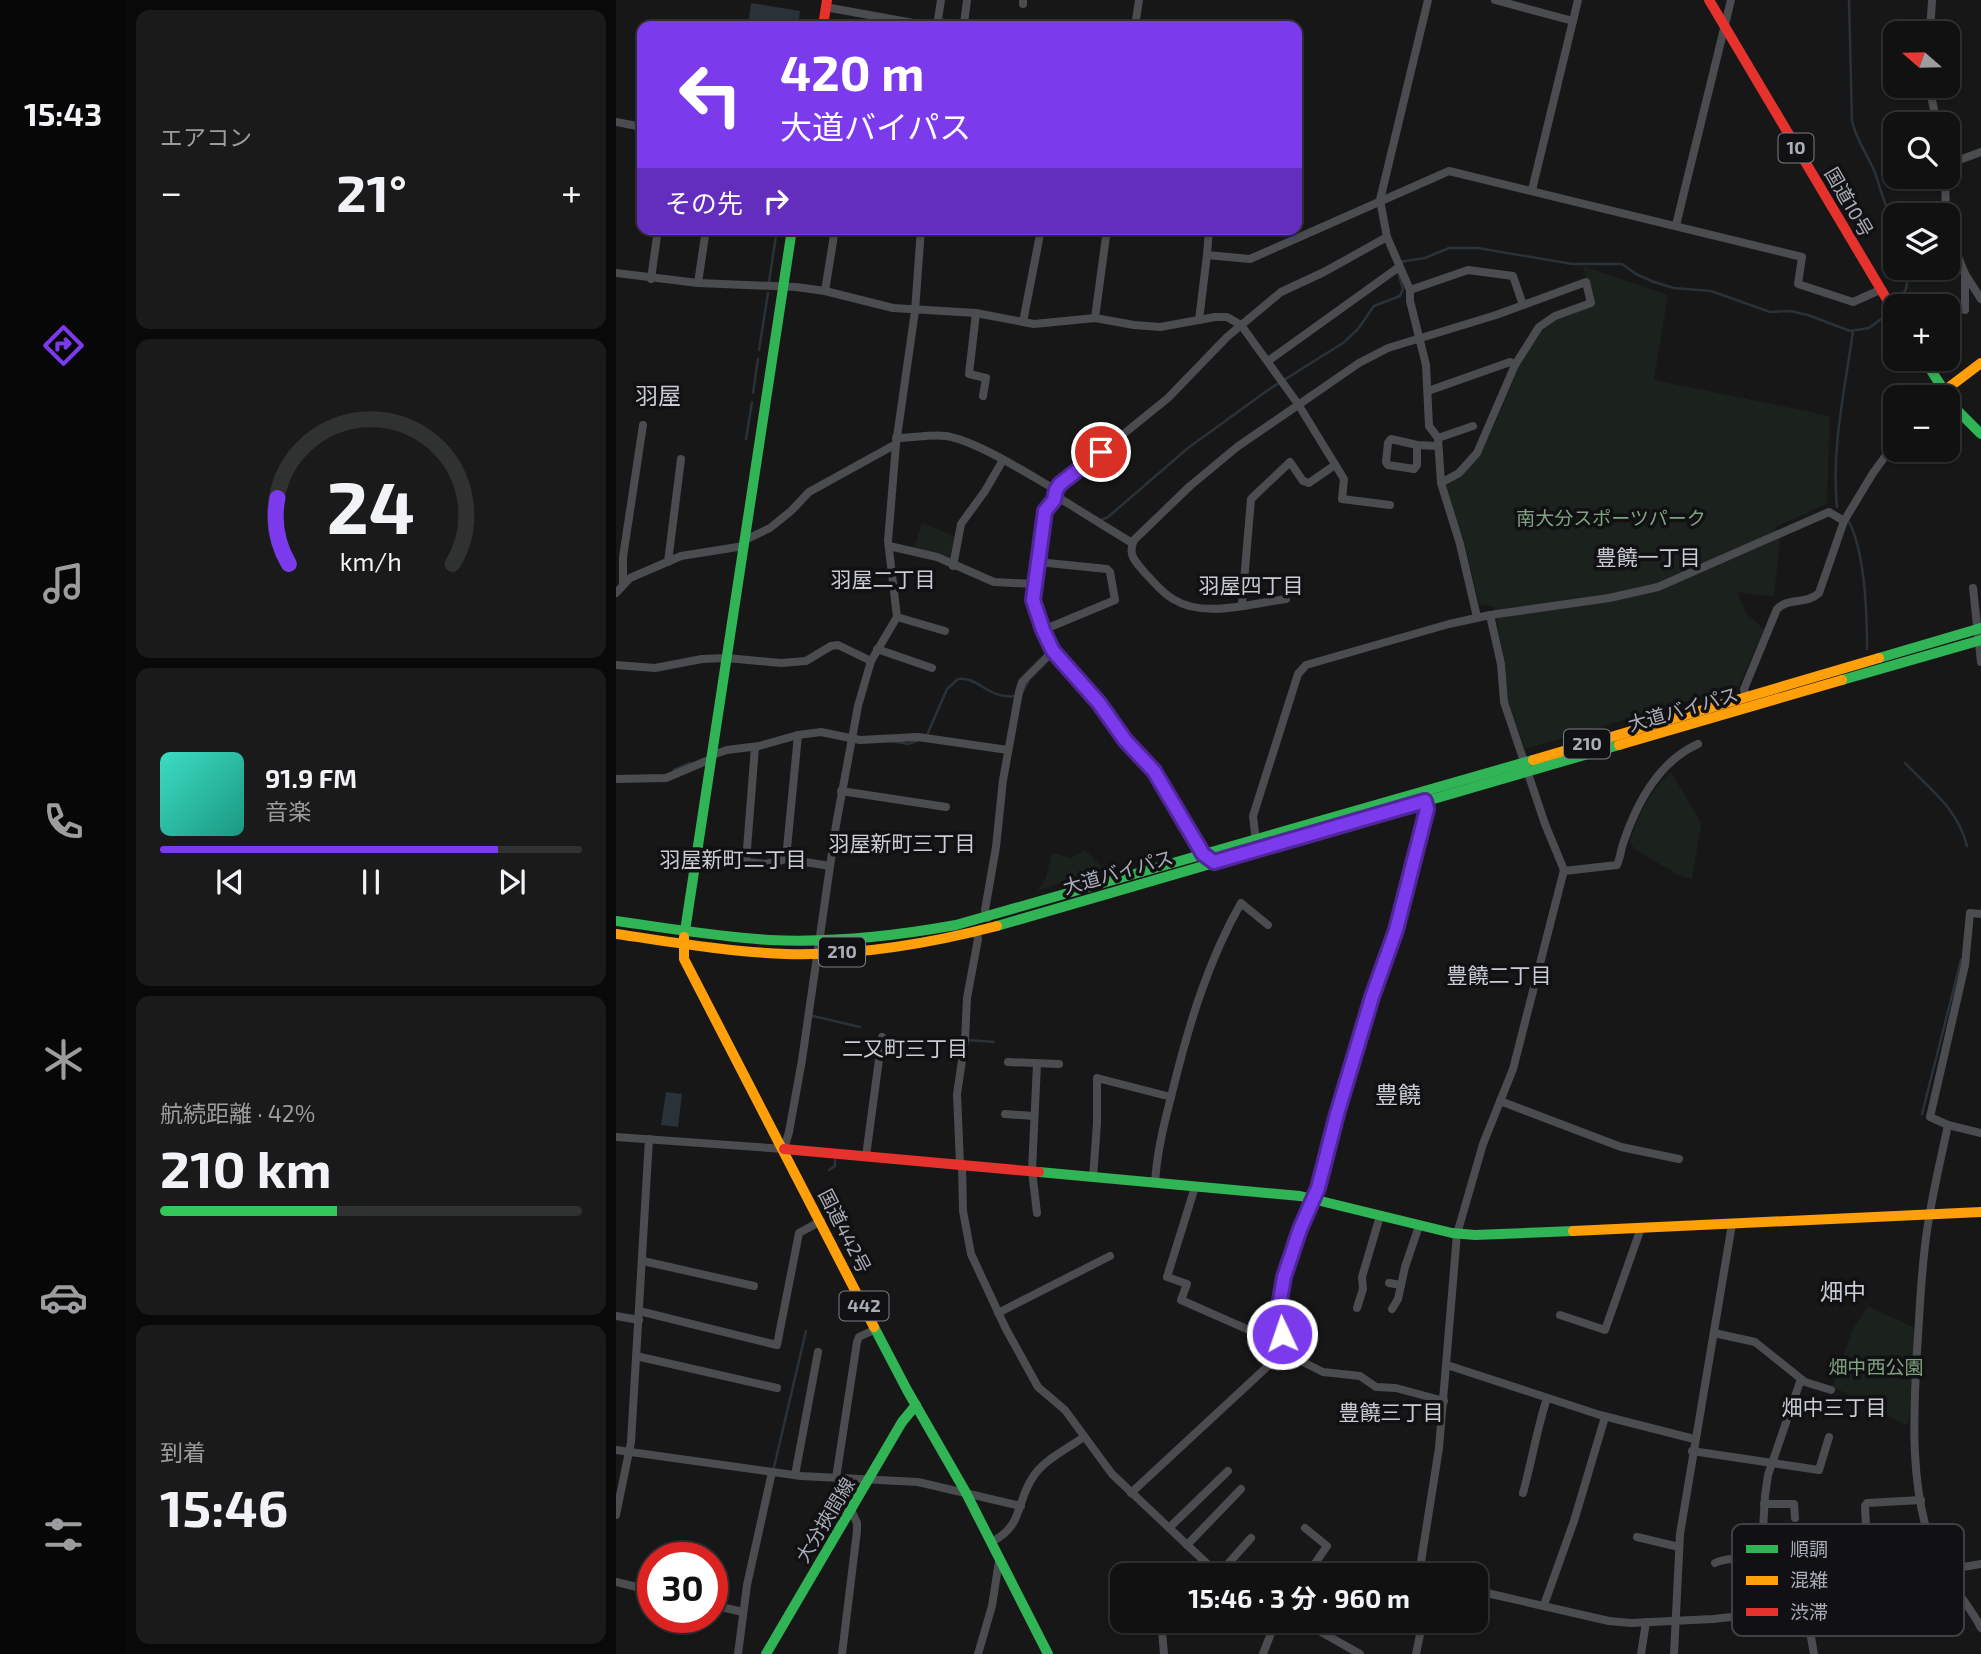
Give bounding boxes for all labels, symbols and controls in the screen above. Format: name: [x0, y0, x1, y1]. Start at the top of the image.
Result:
north arrow: [1883, 21, 1960, 98]
map controls: [1883, 21, 1960, 462]
text: 420 m: [780, 42, 924, 101]
icon: left: [665, 49, 756, 140]
text: 15:43: [24, 94, 102, 132]
text: 大道バイパス: [780, 107, 971, 145]
button: search: [1883, 112, 1960, 189]
text: エアコン: [160, 123, 252, 151]
road number: 10: [1778, 134, 1814, 162]
text: 21°: [336, 160, 407, 222]
street label: 国道10号: [1820, 163, 1878, 240]
text: −: [160, 168, 182, 214]
text: +: [561, 168, 582, 214]
icon: right: [757, 182, 795, 220]
text: その先: [665, 187, 743, 218]
button: layers: [1883, 203, 1960, 280]
button: +: [1883, 294, 1960, 371]
icon: directions: [39, 321, 88, 370]
district label: 羽屋: [635, 381, 681, 409]
button: −: [1883, 385, 1960, 462]
pin: [1071, 422, 1131, 482]
icon: arrive: [1082, 433, 1120, 471]
text: 24: [327, 462, 415, 550]
park label: 南大分スポーツパーク: [1516, 506, 1706, 529]
district label: 豊饒一丁目: [1596, 544, 1701, 569]
text: km/h: [340, 546, 402, 576]
icon: music: [39, 559, 88, 608]
district label: 羽屋二丁目: [831, 566, 936, 591]
district label: 羽屋四丁目: [1199, 572, 1304, 597]
street label: 大道バイパス: [1625, 682, 1741, 735]
road number: 210: [1564, 730, 1610, 758]
text: 91.9 FM: [265, 762, 357, 793]
icon: phone: [39, 797, 88, 846]
text: 音楽: [265, 797, 311, 825]
district label: 羽屋新町三丁目: [829, 830, 976, 855]
street label: 大道バイパス: [1060, 845, 1176, 898]
district label: 羽屋新町二丁目: [660, 846, 807, 871]
icon: previous: [211, 863, 249, 901]
icon: pause: [352, 863, 390, 901]
icon: next: [493, 863, 531, 901]
road number: 210: [819, 937, 865, 967]
district label: 豊饒二丁目: [1447, 962, 1552, 987]
icon: climate: [39, 1035, 88, 1084]
district label: 二又町三丁目: [842, 1035, 968, 1060]
district label: 豊饒: [1375, 1080, 1421, 1108]
text: 航続距離 · 42%: [160, 1099, 315, 1127]
text: 210 km: [160, 1136, 332, 1198]
street label: 国道442号: [815, 1185, 876, 1277]
icon: car: [39, 1273, 88, 1322]
district label: 畑中: [1820, 1277, 1866, 1305]
road number: 442: [840, 1292, 888, 1321]
position arrow: [1245, 1297, 1319, 1371]
park label: 畑中西公園: [1828, 1355, 1924, 1378]
district label: 畑中三丁目: [1782, 1394, 1887, 1419]
district label: 豊饒三丁目: [1339, 1399, 1444, 1424]
text: 到着: [160, 1438, 206, 1466]
street label: 大分挾間線: [790, 1473, 859, 1566]
text: 15:46: [160, 1475, 288, 1537]
icon: filters: [39, 1510, 88, 1559]
legend: [1732, 1524, 1964, 1636]
text: 順調: [1790, 1537, 1828, 1560]
speed limit sign: 30: [637, 1542, 728, 1633]
text: 混雑: [1790, 1568, 1828, 1591]
text: 15:46 · 3 分 · 960 m: [1188, 1582, 1410, 1613]
text: 渋滞: [1790, 1600, 1828, 1623]

